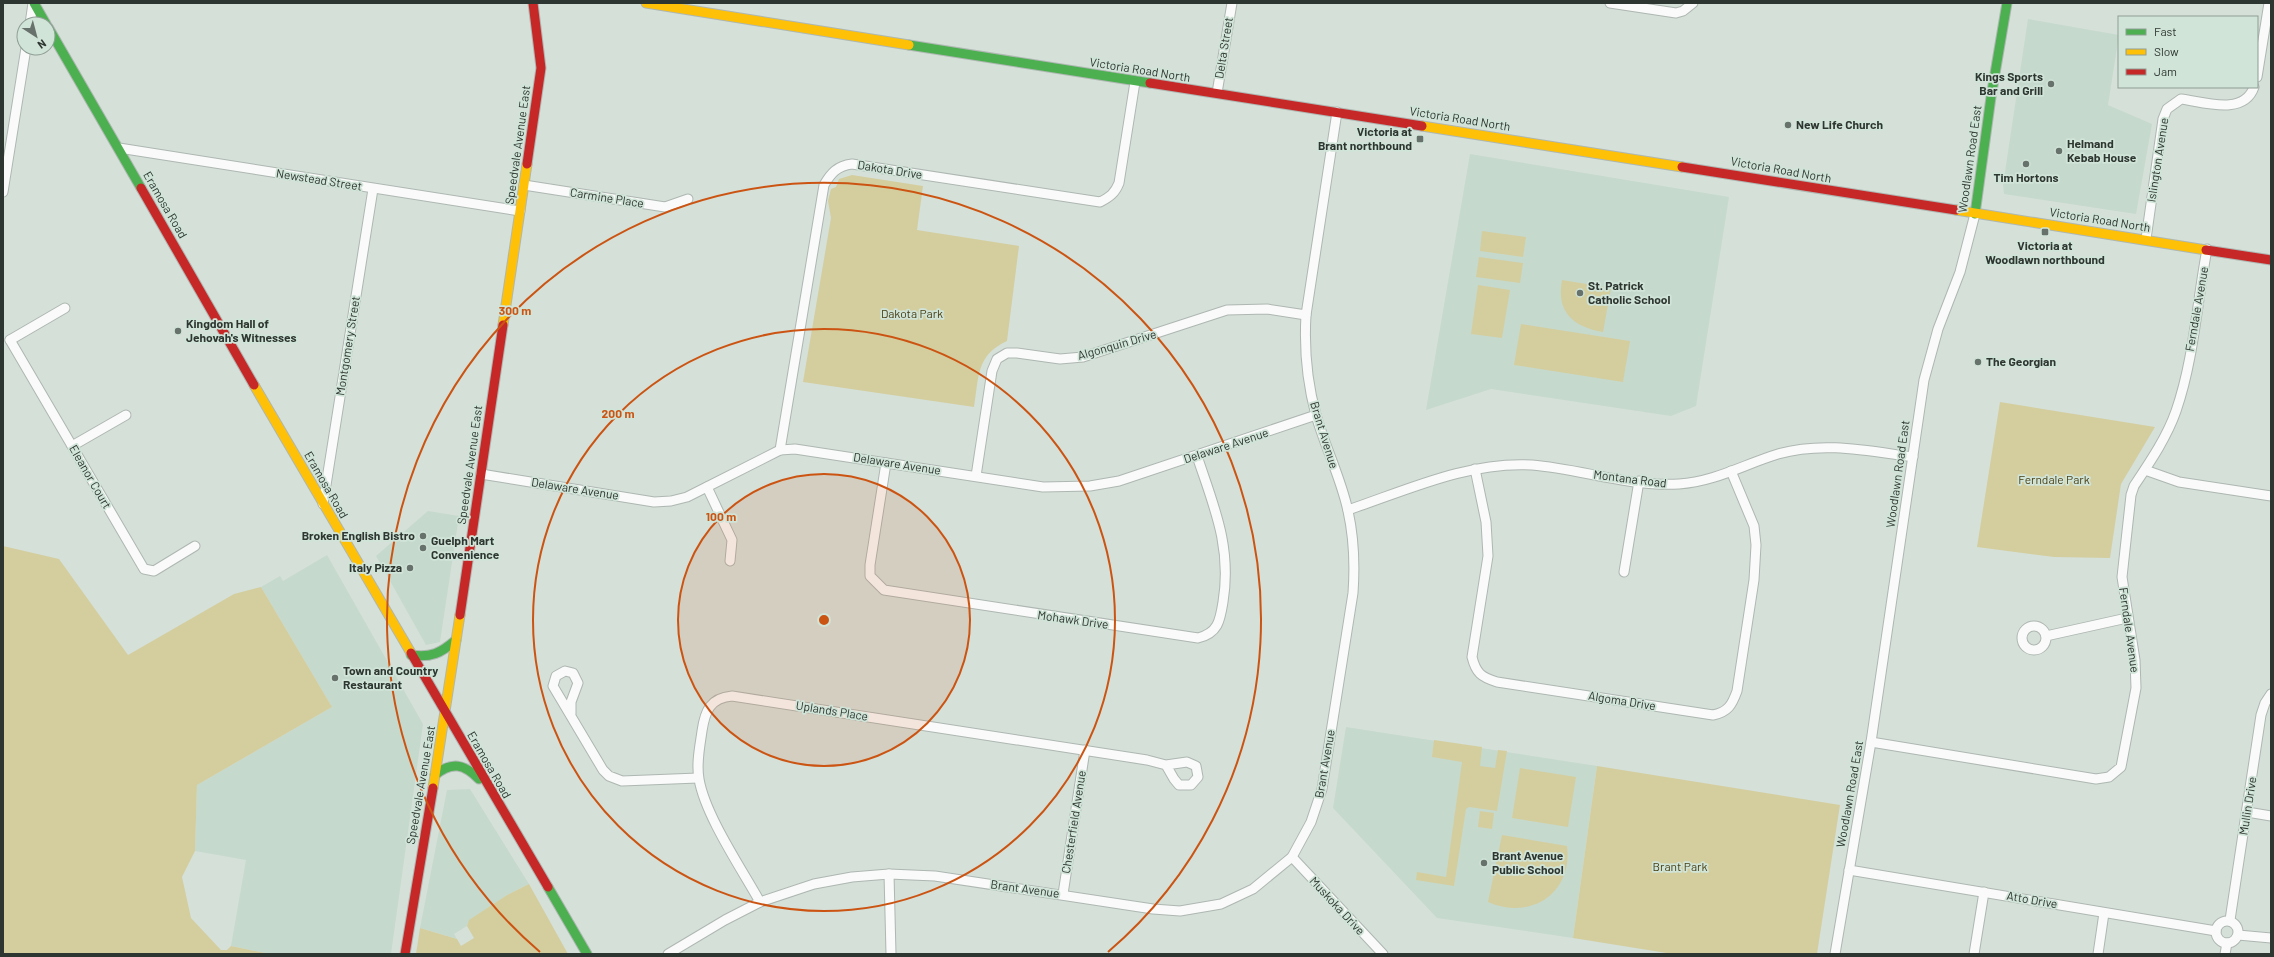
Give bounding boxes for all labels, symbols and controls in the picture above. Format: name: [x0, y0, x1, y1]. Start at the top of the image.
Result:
north arrow: [16, 16, 56, 56]
street label: Delta Street: [1211, 16, 1235, 80]
legend: [2118, 16, 2258, 88]
text: Fast: [2154, 24, 2177, 38]
text: N: [35, 37, 49, 52]
text: Slow: [2154, 44, 2179, 58]
street label: Victoria Road North: [1089, 54, 1192, 84]
text: Jam: [2154, 64, 2177, 78]
place label: Kings Sports Bar and Grill: [1975, 69, 2043, 97]
marker: Kings Sports Bar and Grill: [2046, 79, 2056, 89]
street label: Speedvale Avenue East: [502, 84, 532, 205]
street label: Victoria Road North: [1409, 103, 1512, 133]
street label: Woodlawn Road East: [1955, 104, 1983, 213]
place label: New Life Church: [1796, 117, 1883, 131]
street label: Islington Avenue: [2143, 117, 2171, 203]
marker: New Life Church: [1783, 120, 1793, 130]
place label: Victoria at Brant northbound: [1318, 124, 1412, 152]
marker: Victoria at Brant northbound: [1415, 134, 1425, 144]
place label: Helmand Kebab House: [2067, 136, 2137, 164]
marker: Helmand Kebab House: [2054, 146, 2064, 156]
street label: Victoria Road North: [1730, 153, 1833, 185]
street label: Dakota Drive: [857, 157, 924, 181]
marker: Tim Hortons: [2021, 159, 2031, 169]
street label: Newstead Street: [275, 165, 363, 193]
street label: Eramosa Road: [141, 169, 191, 240]
place label: Tim Hortons: [1993, 170, 2059, 184]
street label: Carmine Place: [569, 184, 645, 210]
street label: Victoria Road North: [2049, 204, 2152, 234]
marker: Victoria at Woodlawn northbound: [2040, 227, 2050, 237]
place label: Victoria at Woodlawn northbound: [1985, 238, 2105, 266]
street label: Ferndale Avenue: [2182, 265, 2210, 352]
place label: St. Patrick Catholic School: [1588, 278, 1671, 306]
marker: St. Patrick Catholic School: [1575, 288, 1585, 298]
street label: Montgomery Street: [332, 295, 362, 397]
text: 300 m: [499, 303, 531, 317]
park label: Dakota Park: [881, 306, 943, 320]
place label: Kingdom Hall of Jehovah's Witnesses: [186, 316, 297, 344]
marker: Kingdom Hall of Jehovah's Witnesses: [173, 326, 183, 336]
street label: Algonquin Drive: [1076, 326, 1158, 362]
place label: The Georgian: [1986, 354, 2056, 368]
marker: The Georgian: [1973, 357, 1983, 367]
street label: Brant Avenue: [1308, 399, 1342, 470]
street label: Speedvale Avenue East: [454, 404, 484, 525]
text: 200 m: [602, 406, 634, 420]
street label: Woodlawn Road East: [1883, 419, 1911, 528]
street label: Delaware Avenue: [1181, 425, 1270, 465]
street label: Eleanor Court: [67, 442, 115, 511]
street label: Eramosa Road: [302, 449, 352, 520]
street label: Delaware Avenue: [852, 449, 942, 477]
street label: Montana Road: [1593, 467, 1668, 489]
park label: Ferndale Park: [2018, 472, 2090, 486]
street label: Delaware Avenue: [530, 474, 620, 502]
text: 100 m: [706, 509, 736, 523]
place label: Broken English Bistro: [302, 528, 415, 542]
marker: Broken English Bistro: [418, 531, 428, 541]
place label: Guelph Mart Convenience: [431, 533, 500, 561]
marker: Guelph Mart Convenience: [418, 543, 428, 553]
place label: Italy Pizza: [349, 560, 402, 574]
marker: Italy Pizza: [405, 563, 415, 573]
street label: Ferndale Avenue: [2117, 586, 2143, 673]
street label: Mohawk Drive: [1037, 607, 1109, 631]
centre of rings: [817, 613, 831, 627]
place label: Town and Country Restaurant: [343, 663, 438, 691]
marker: Town and Country Restaurant: [330, 673, 340, 683]
street label: Algoma Drive: [1587, 688, 1657, 712]
street label: Uplands Place: [795, 697, 869, 723]
street label: Speedvale Avenue East: [403, 724, 437, 845]
street label: Brant Avenue: [1311, 728, 1337, 799]
street label: Eramosa Road: [465, 729, 515, 800]
street label: Woodlawn Road East: [1833, 739, 1865, 848]
street label: Chesterfield Avenue: [1058, 769, 1088, 874]
street label: Mullin Drive: [2235, 776, 2259, 836]
place label: Brant Avenue Public School: [1492, 848, 1564, 876]
marker: Brant Avenue Public School: [1479, 858, 1489, 868]
park label: Brant Park: [1653, 859, 1707, 873]
street label: Muskoka Drive: [1307, 873, 1368, 937]
street label: Brant Avenue: [990, 876, 1060, 900]
street label: Atto Drive: [2006, 888, 2059, 910]

